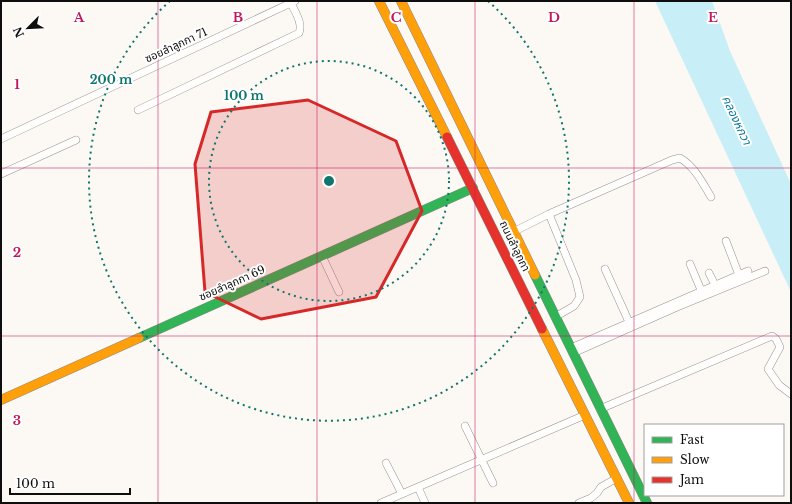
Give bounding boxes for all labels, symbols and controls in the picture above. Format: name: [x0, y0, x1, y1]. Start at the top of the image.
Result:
north arrow: [8, 8, 48, 48]
text: A: [73, 9, 85, 26]
text: B: [233, 9, 243, 26]
text: C: [391, 9, 402, 26]
text: D: [548, 9, 560, 26]
text: E: [708, 9, 718, 26]
text: N: [10, 24, 27, 40]
street label: ซอยลำลูกกา 71: [143, 24, 210, 66]
text: 200 m: [90, 72, 133, 87]
text: 1: [14, 76, 20, 93]
text: 100 m: [224, 88, 265, 103]
water label: คลองหกวา: [719, 93, 755, 148]
centre of rings: [322, 174, 336, 188]
street label: ถนนลำลูกกา: [497, 218, 533, 274]
text: 2: [13, 244, 21, 261]
street label: ซอยลำลูกกา 69: [197, 262, 267, 304]
text: 3: [13, 412, 21, 429]
legend: [644, 424, 784, 496]
text: Fast: [680, 432, 705, 447]
text: Slow: [680, 452, 710, 467]
scale bar: [10, 470, 130, 496]
text: Jam: [678, 472, 704, 487]
text: 100 m: [16, 476, 55, 491]

